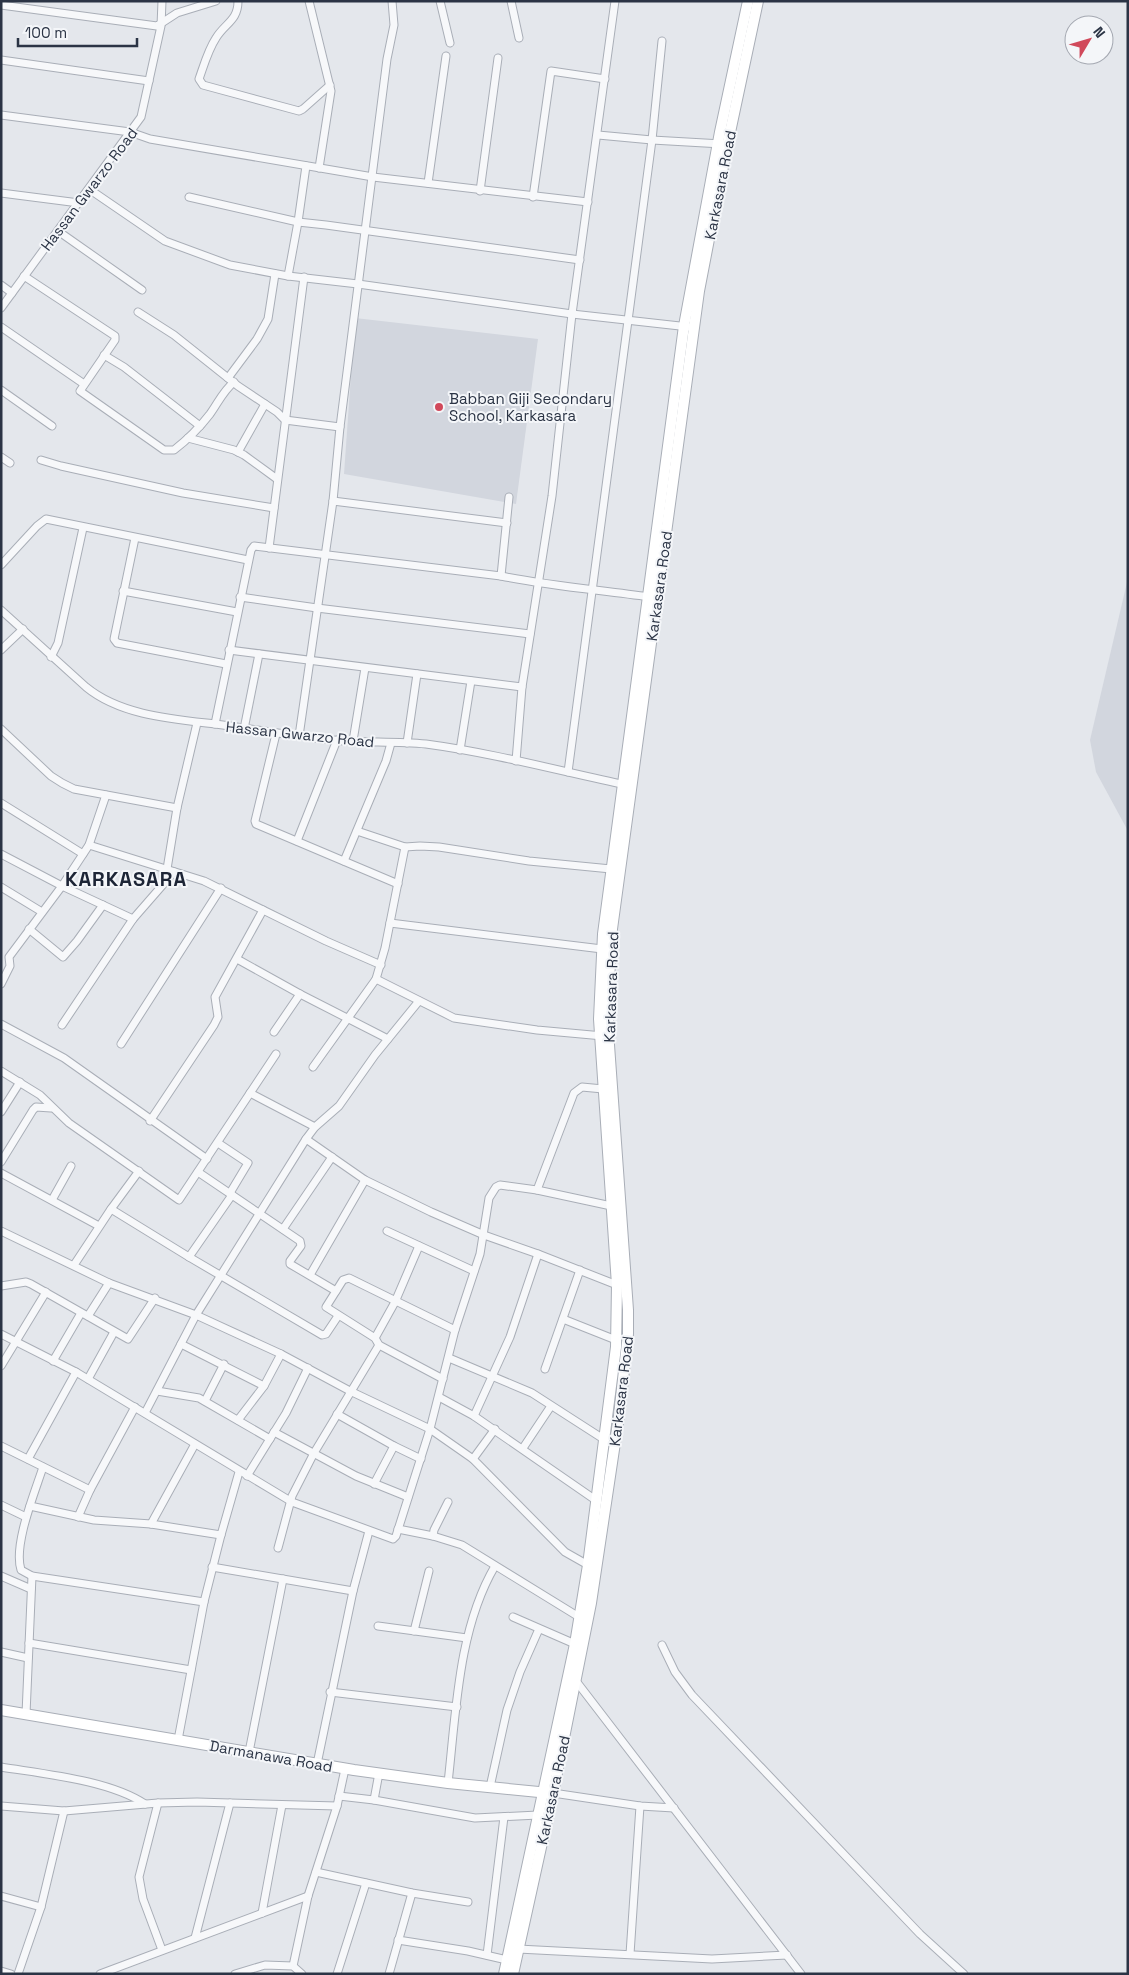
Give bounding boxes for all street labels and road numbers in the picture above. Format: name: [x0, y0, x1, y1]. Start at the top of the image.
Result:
street label: Hassan Gwarzo Road: [36, 124, 142, 254]
street label: Karkasara Road: [700, 129, 740, 241]
street label: Karkasara Road: [642, 530, 676, 642]
street label: Hassan Gwarzo Road: [225, 717, 375, 751]
street label: Karkasara Road: [600, 931, 622, 1043]
street label: Karkasara Road: [605, 1335, 637, 1447]
street label: Karkasara Road: [532, 1734, 574, 1846]
street label: Darmanawa Road: [208, 1736, 334, 1776]

